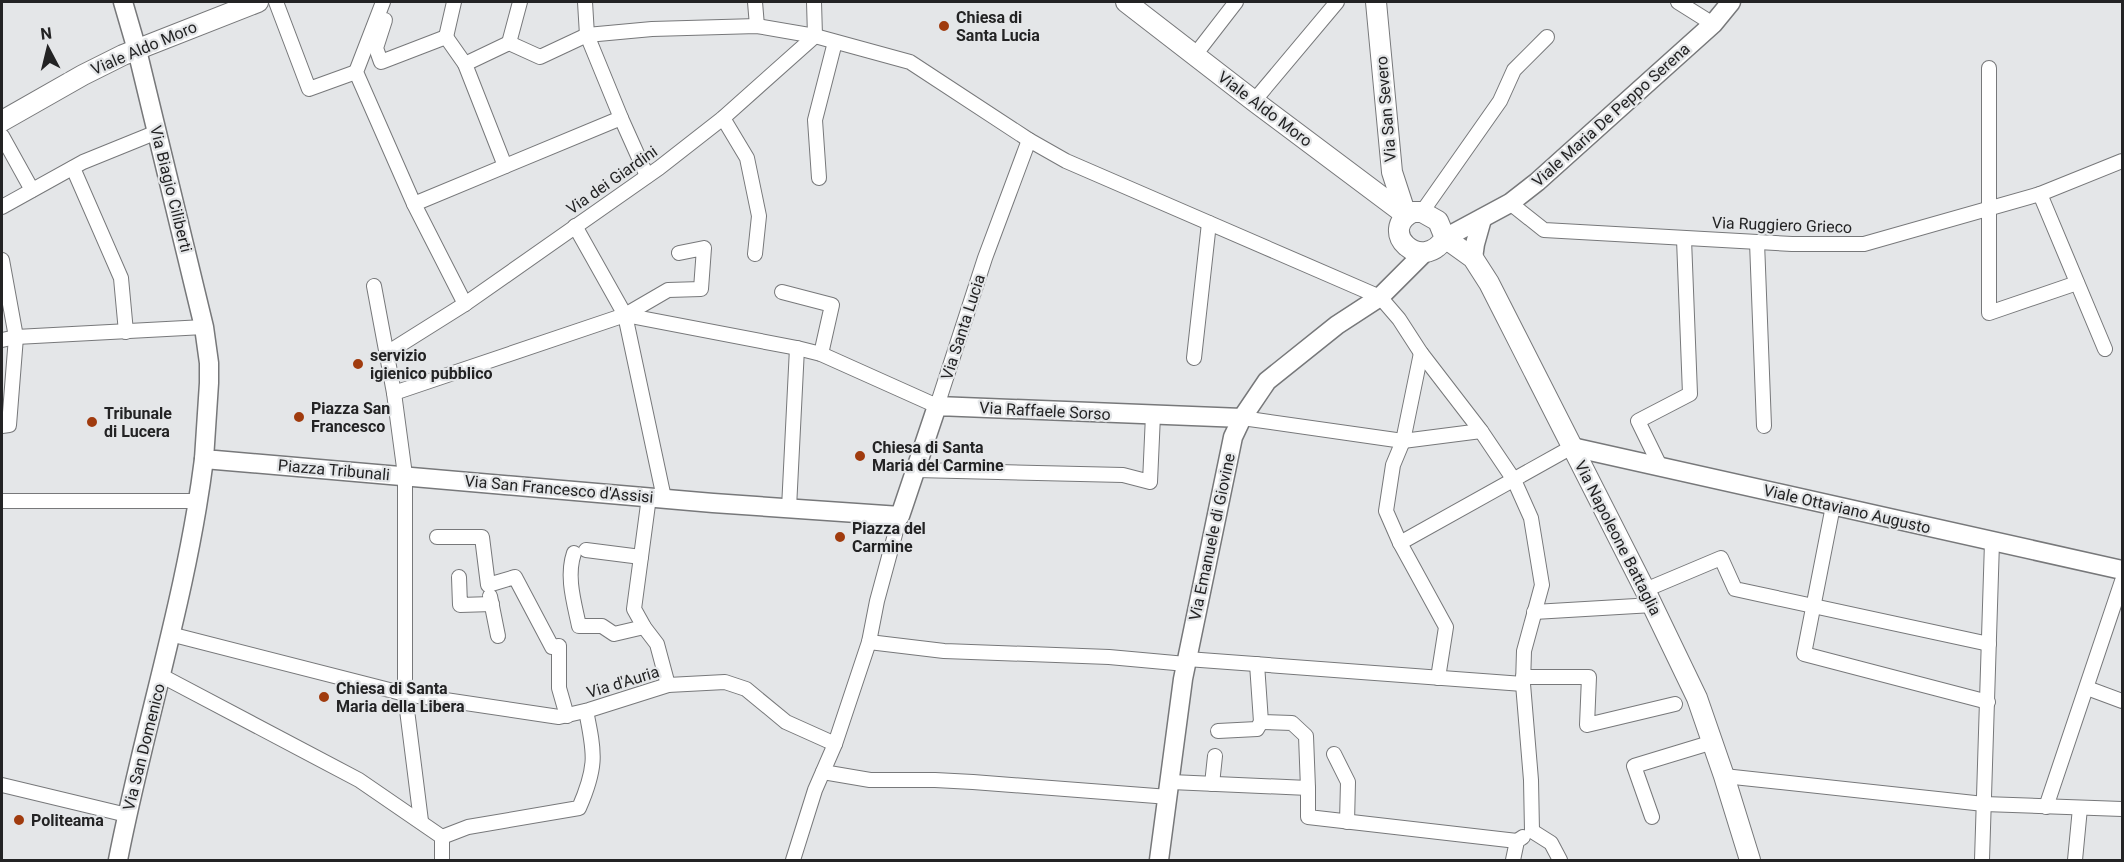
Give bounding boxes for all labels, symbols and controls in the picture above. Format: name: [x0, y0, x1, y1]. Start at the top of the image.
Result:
place label: Chiesa di Santa Lucia: [956, 8, 1040, 45]
street label: Viale Aldo Moro: [88, 17, 200, 79]
north arrow: [18, 18, 78, 78]
marker: Chiesa di Santa Lucia: [937, 19, 951, 33]
text: N: [39, 23, 53, 44]
street label: Viale Maria De Peppo Serena: [1528, 39, 1694, 191]
street label: Via San Severo: [1372, 55, 1400, 163]
street label: Viale Aldo Moro: [1214, 67, 1316, 151]
street label: Via Biagio Ciliberti: [146, 124, 196, 254]
street label: Via dei Giardini: [563, 142, 661, 218]
street label: Via Ruggiero Grieco: [1712, 213, 1852, 237]
street label: Via Santa Lucia: [937, 272, 989, 382]
place label: servizio igienico pubblico: [370, 346, 493, 383]
marker: servizio igienico pubblico: [351, 357, 365, 371]
street label: Via Raffaele Sorso: [979, 398, 1111, 424]
place label: Piazza San Francesco: [311, 399, 390, 436]
place label: Tribunale di Lucera: [104, 404, 172, 441]
marker: Piazza San Francesco: [292, 410, 306, 424]
marker: Tribunale di Lucera: [85, 415, 99, 429]
place label: Chiesa di Santa Maria del Carmine: [872, 438, 1004, 475]
marker: Chiesa di Santa Maria del Carmine: [853, 449, 867, 463]
street label: Via Emanuele di Giovine: [1185, 452, 1239, 622]
street label: Piazza Tribunali: [277, 456, 391, 484]
street label: Via Napoleone Battaglia: [1571, 457, 1665, 619]
street label: Via San Francesco d'Assisi: [464, 471, 654, 507]
street label: Viale Ottaviano Augusto: [1762, 481, 1932, 537]
place label: Piazza del Carmine: [852, 519, 926, 556]
marker: Piazza del Carmine: [833, 530, 847, 544]
street label: Via d'Auria: [584, 662, 662, 702]
place label: Chiesa di Santa Maria della Libera: [336, 679, 465, 716]
street label: Via San Domenico: [119, 682, 169, 812]
marker: Chiesa di Santa Maria della Libera: [317, 690, 331, 704]
place label: Politeama: [31, 811, 104, 830]
marker: Politeama: [12, 813, 26, 827]

